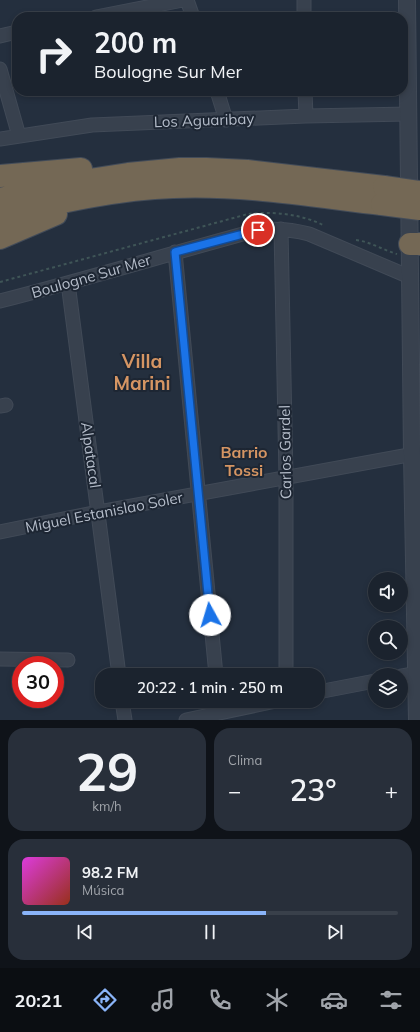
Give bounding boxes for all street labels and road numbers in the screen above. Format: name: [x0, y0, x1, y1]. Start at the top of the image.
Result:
street label: Los Aguaribay: [153, 109, 255, 131]
street label: Boulogne Sur Mer: [29, 250, 153, 302]
street label: Carlos Gardel: [275, 405, 295, 499]
street label: Alpatacal: [77, 421, 105, 489]
street label: Miguel Estanislao Soler: [24, 487, 185, 537]

